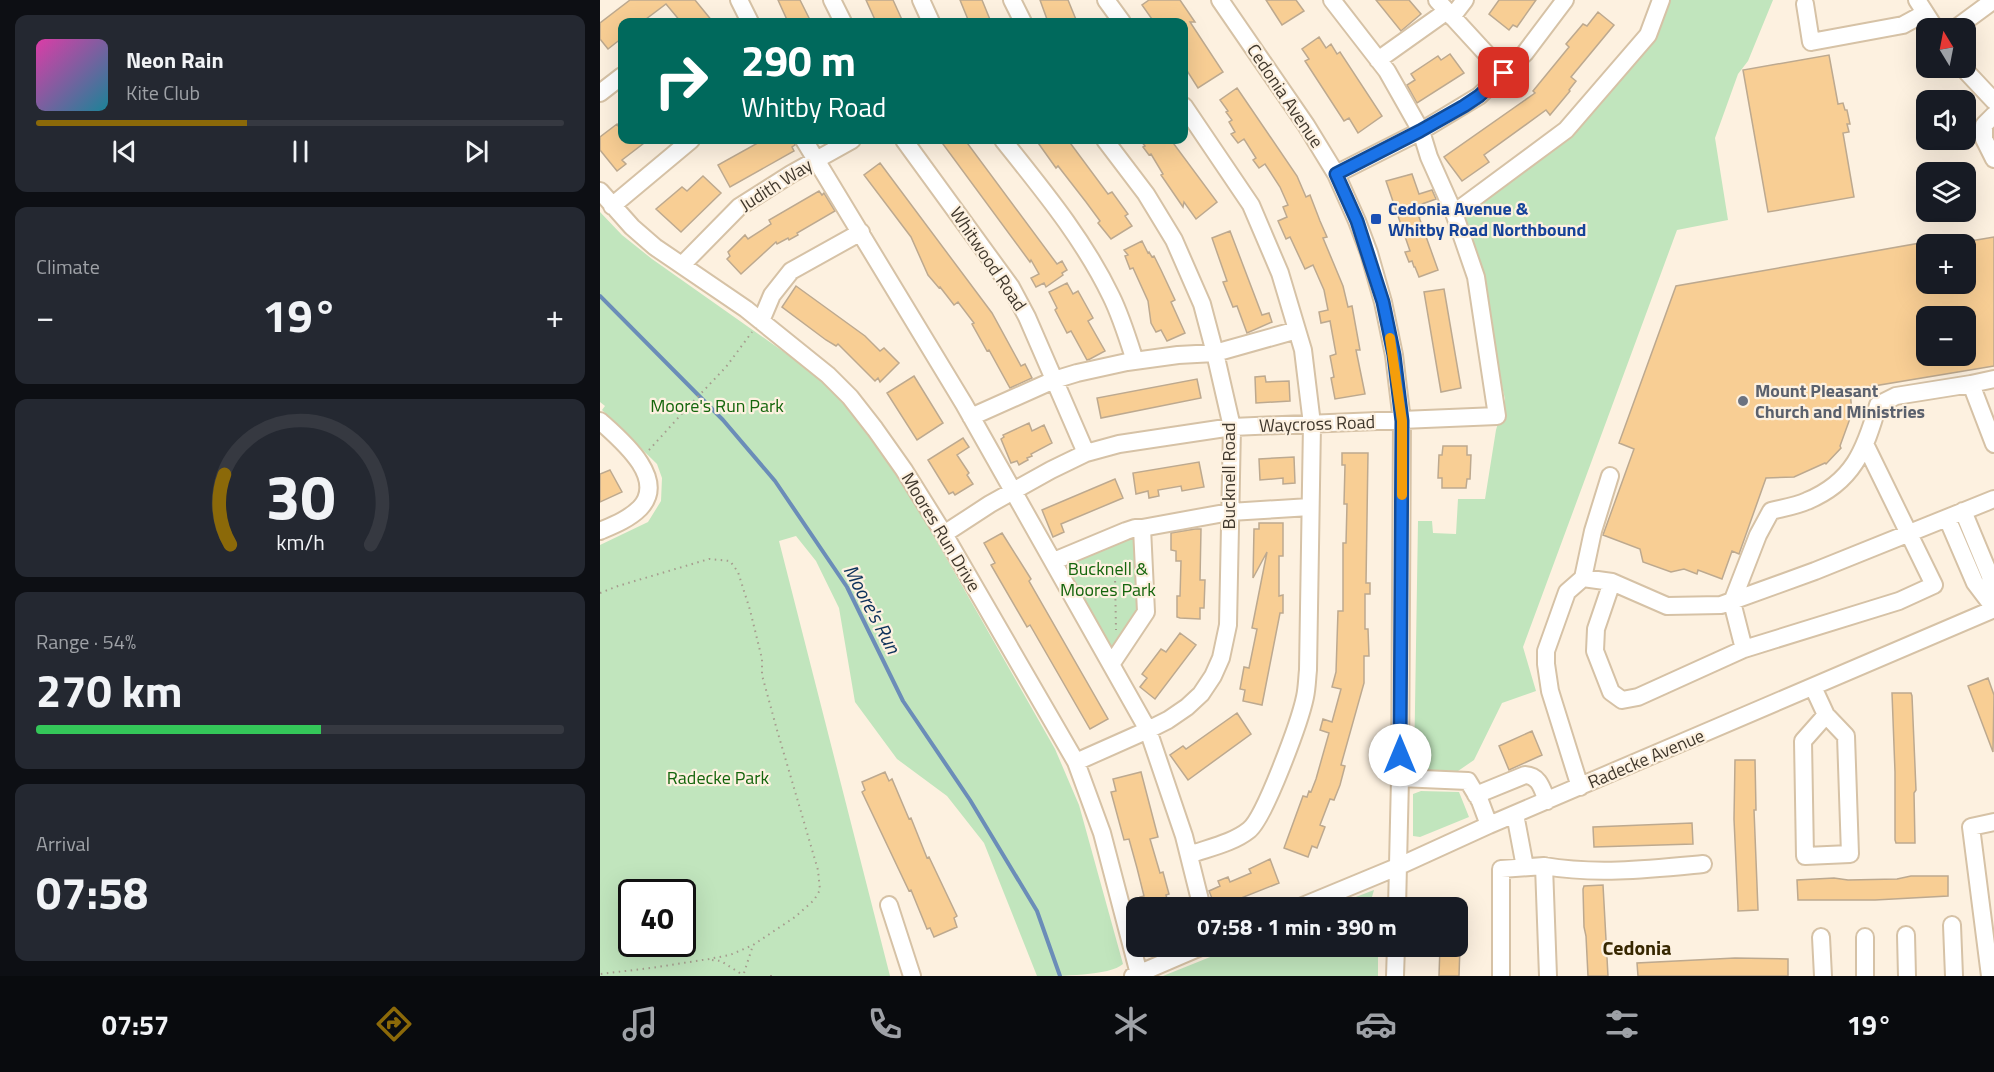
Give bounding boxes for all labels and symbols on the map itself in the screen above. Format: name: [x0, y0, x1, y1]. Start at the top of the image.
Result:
north arrow: [1916, 18, 1976, 78]
street label: Cedonia Avenue: [1240, 38, 1330, 153]
pin: [1478, 47, 1529, 98]
street label: Judith Way: [734, 151, 818, 218]
place label: Cedonia Avenue & Whitby Road Northbound: [1388, 195, 1586, 243]
street label: Whitwood Road: [943, 201, 1033, 316]
marker: Cedonia Avenue & Whitby Road Northbound: [1369, 212, 1383, 226]
place label: Mount Pleasant Church and Ministries: [1755, 377, 1925, 425]
park label: Moore's Run Park: [650, 392, 784, 419]
marker: Mount Pleasant Church and Ministries: [1736, 394, 1750, 408]
street label: Waycross Road: [1258, 408, 1376, 439]
street label: Bucknell Road: [1215, 422, 1242, 530]
street label: Moores Run Drive: [895, 467, 988, 597]
park label: Bucknell & Moores Park: [1060, 555, 1156, 603]
water label: Moore's Run: [836, 558, 910, 660]
street label: Radecke Avenue: [1583, 722, 1708, 795]
position arrow: [1368, 723, 1432, 787]
park label: Radecke Park: [667, 764, 770, 791]
speed limit sign: 40: [618, 879, 696, 957]
district label: Cedonia: [1603, 932, 1671, 963]

